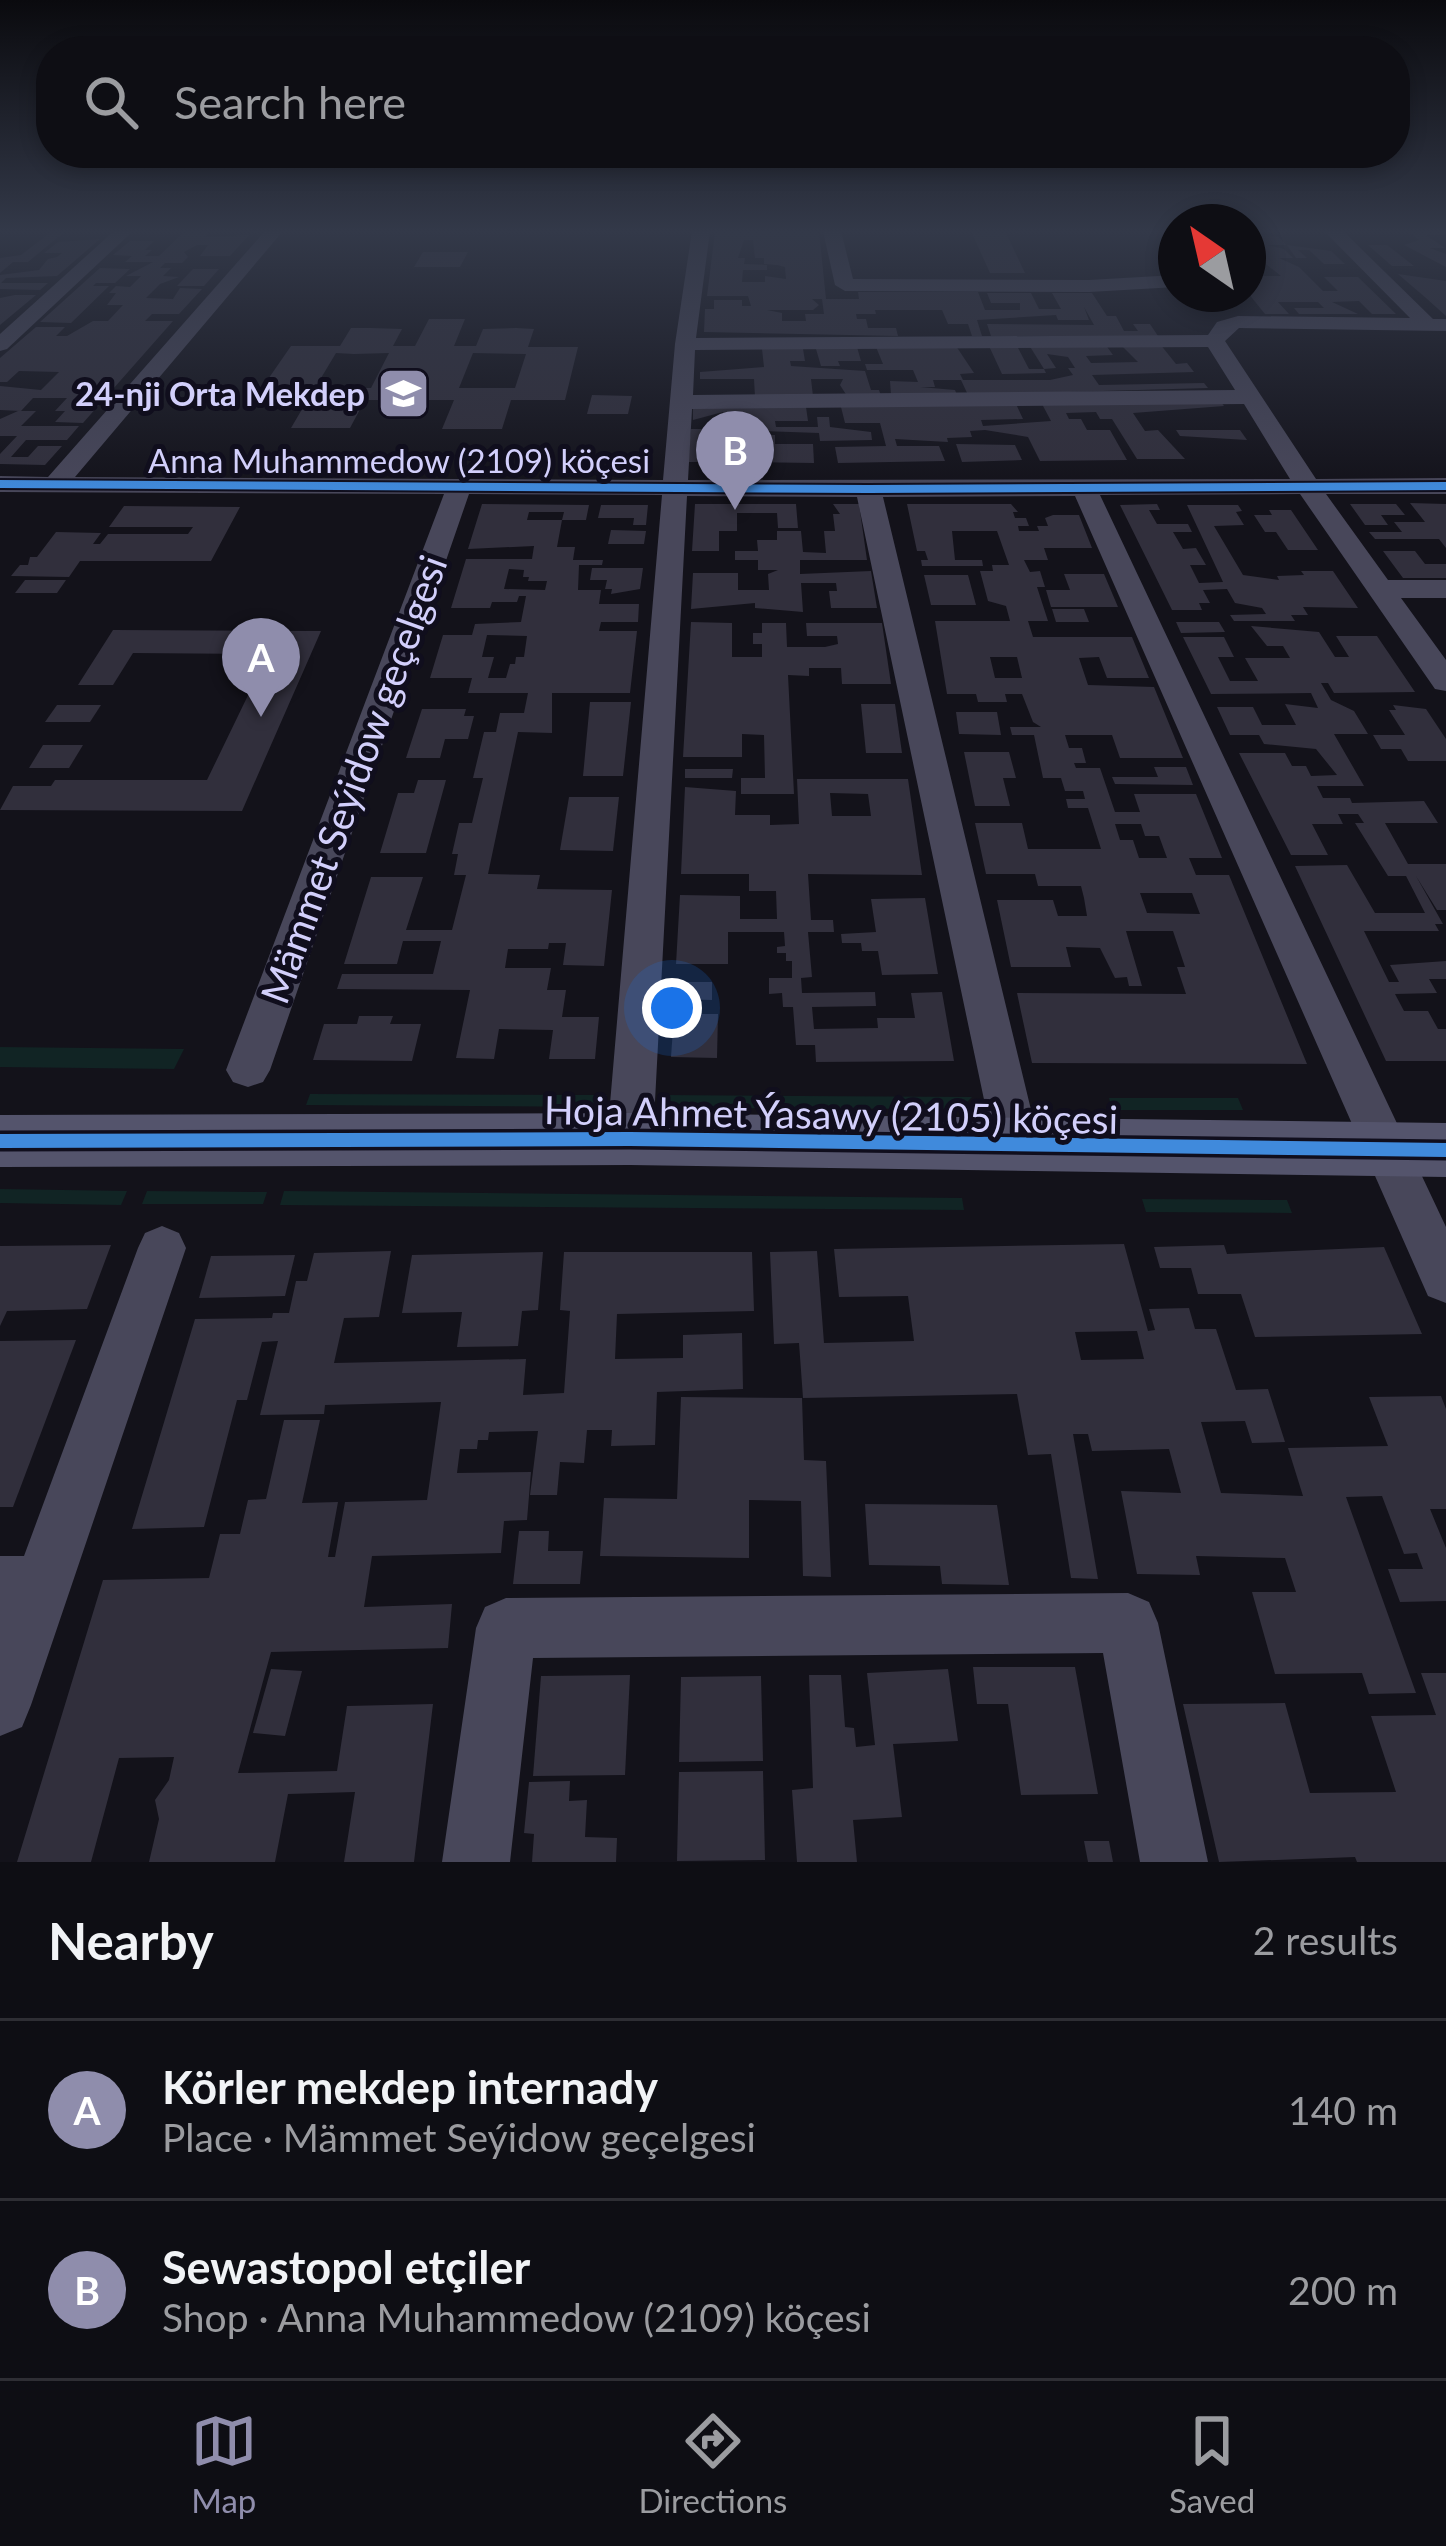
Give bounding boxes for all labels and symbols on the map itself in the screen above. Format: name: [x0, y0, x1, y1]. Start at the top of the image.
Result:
north arrow: [1158, 204, 1266, 312]
school or university icon: 24-nji Orta Mekdep: [376, 365, 432, 421]
place label: 24-nji Orta Mekdep: [75, 373, 365, 413]
pin: B: [696, 411, 774, 510]
street label: Anna Muhammedow (2109) köçesi: [148, 440, 650, 480]
street label: Mämmet Seýidow geçelgesi: [250, 549, 456, 1009]
pin: A: [222, 618, 300, 717]
your location: [642, 978, 702, 1038]
street label: Hoja Ahmet Ýasawy (2105) köçesi: [543, 1086, 1119, 1142]

